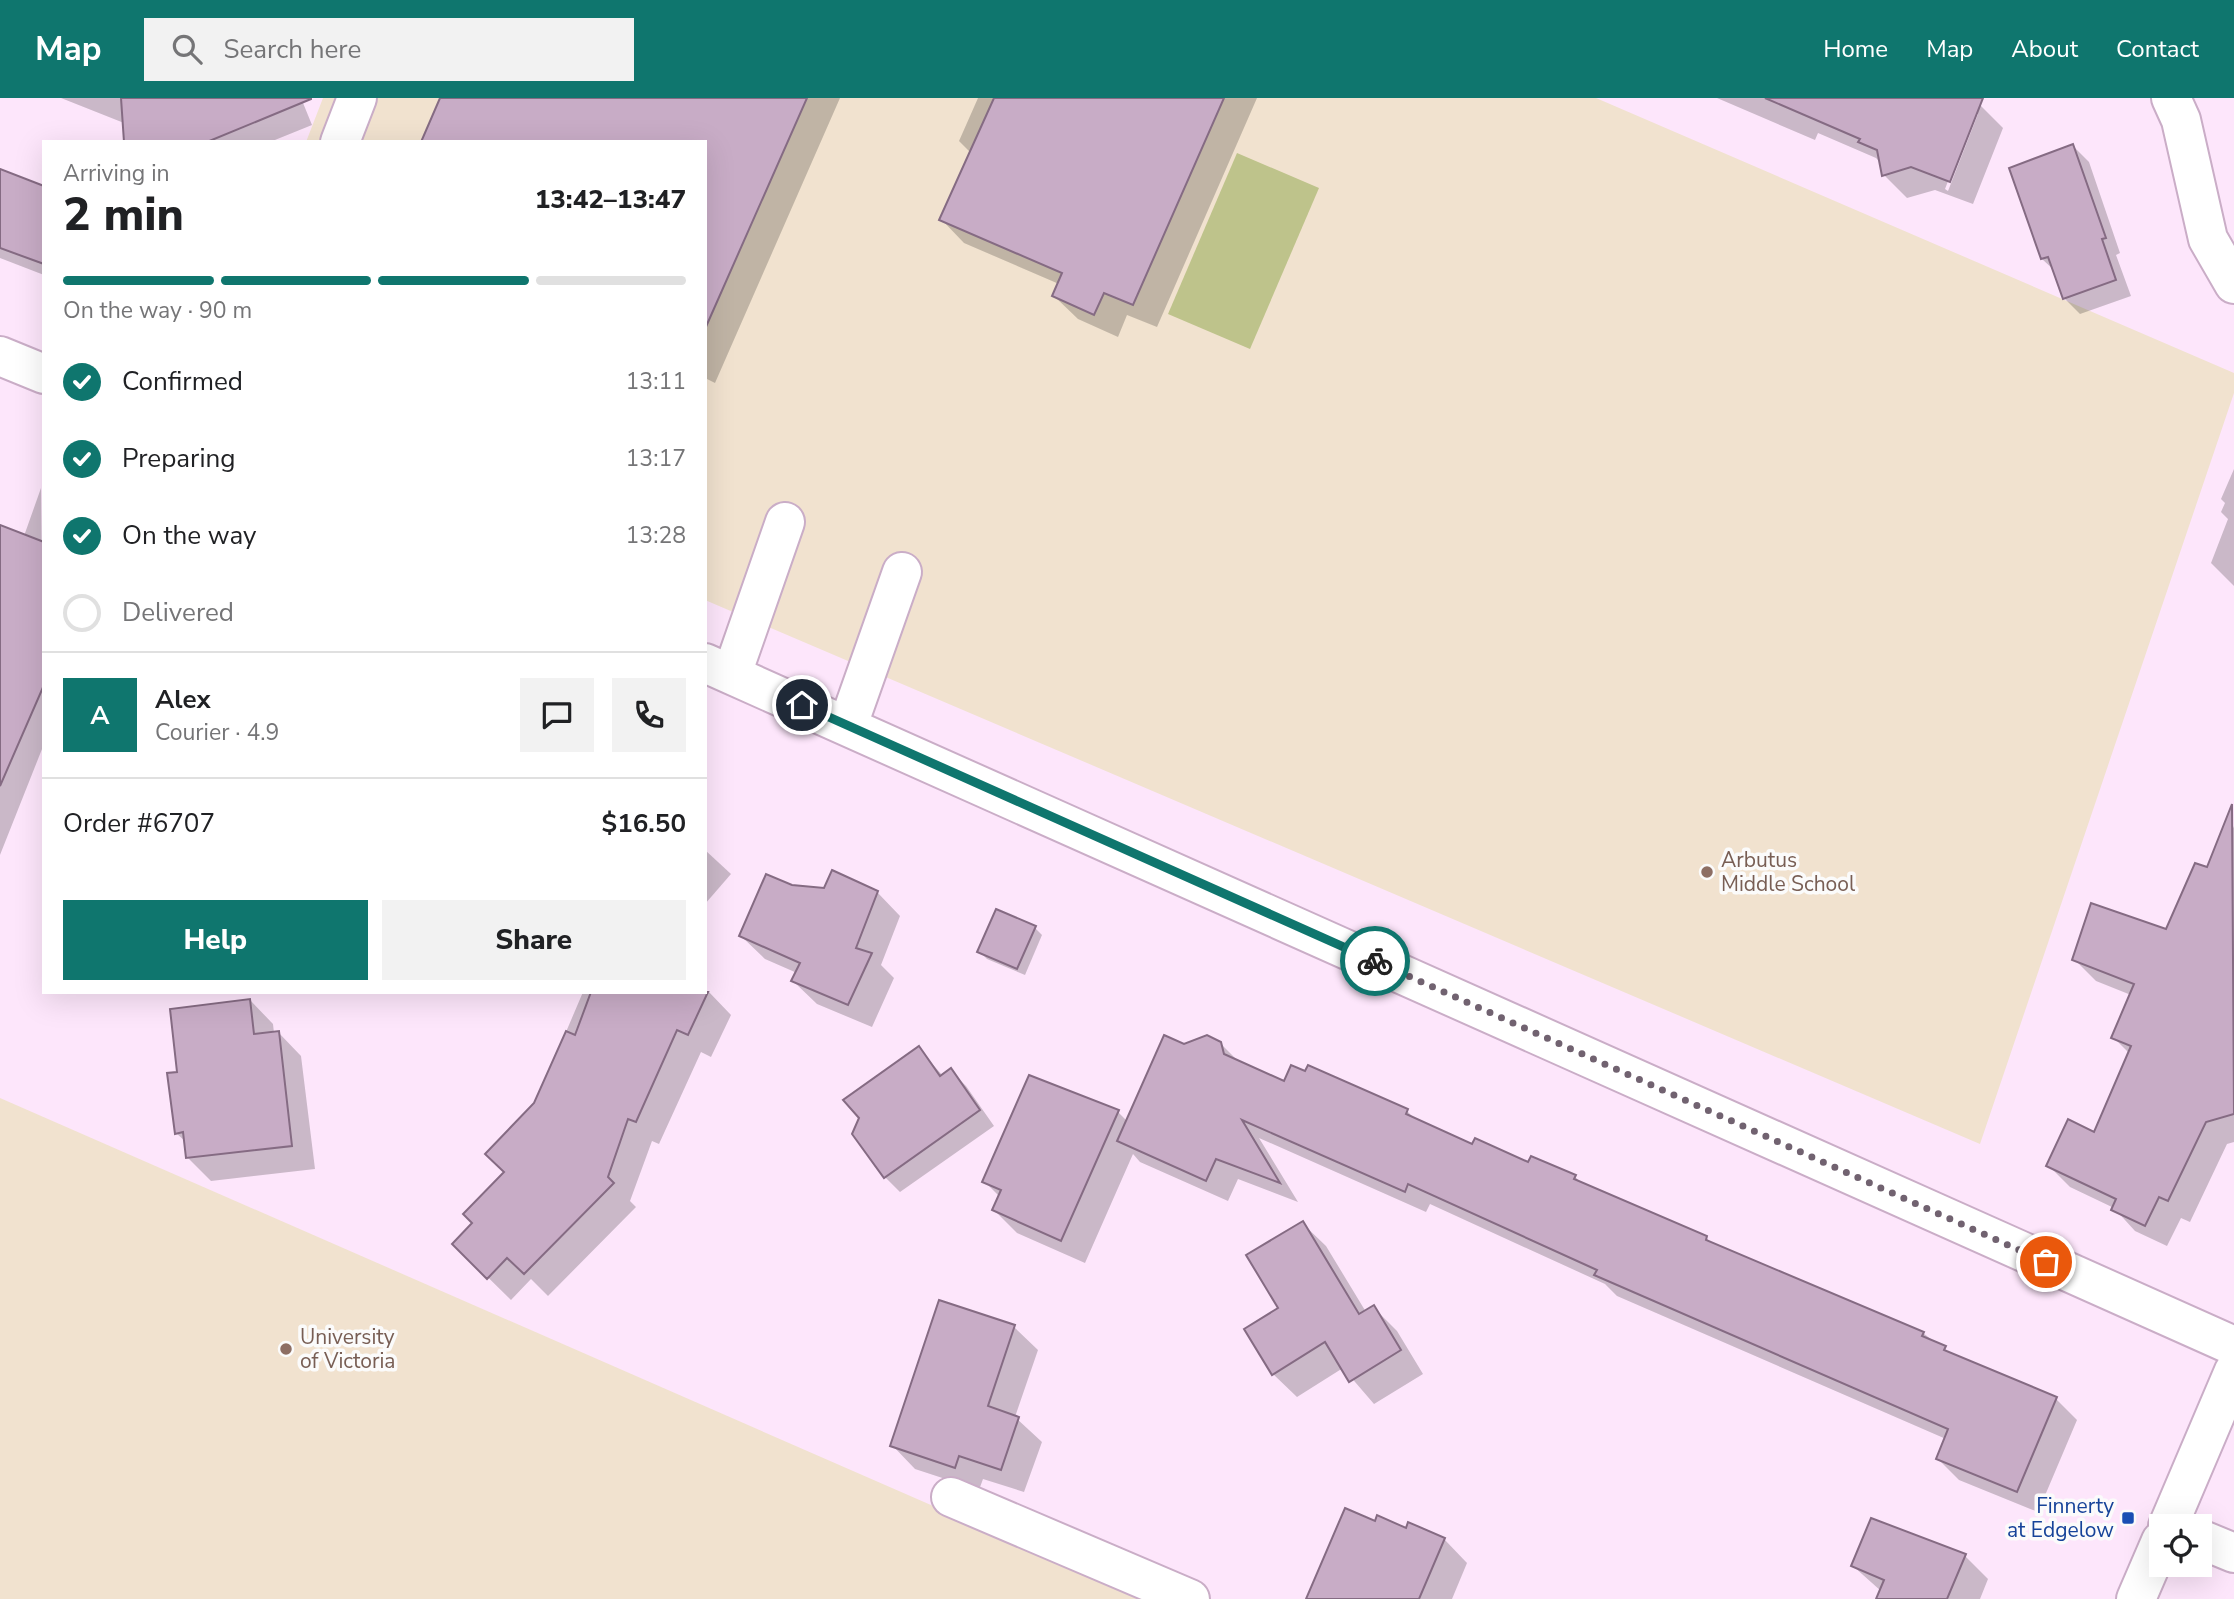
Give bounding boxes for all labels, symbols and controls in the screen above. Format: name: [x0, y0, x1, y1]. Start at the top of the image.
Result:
search box: [144, 18, 634, 81]
text: Map: [35, 27, 102, 72]
icon: search: [168, 30, 206, 68]
text: Search here: [224, 32, 361, 67]
text: Home: [1823, 33, 1888, 65]
text: Map: [1926, 33, 1973, 65]
text: About: [2011, 33, 2078, 65]
text: Contact: [2116, 33, 2199, 65]
text: Arriving in: [63, 158, 170, 189]
text: 13:42–13:47: [535, 182, 686, 217]
text: 2 min: [63, 183, 184, 246]
text: On the way · 90 m: [63, 295, 252, 326]
icon: check: [63, 363, 101, 401]
text: Confirmed: [122, 364, 243, 399]
text: 13:11: [626, 366, 686, 397]
icon: check: [63, 440, 101, 478]
text: Preparing: [122, 441, 235, 476]
text: 13:17: [626, 443, 686, 474]
icon: check: [63, 517, 101, 555]
text: On the way: [122, 518, 256, 553]
text: 13:28: [626, 520, 686, 551]
text: Delivered: [122, 595, 234, 630]
pin: [772, 675, 832, 735]
button: chat: [520, 678, 594, 752]
button: phone: [612, 678, 686, 752]
text: Alex: [155, 682, 211, 717]
icon: home: [783, 686, 821, 724]
text: A: [90, 698, 110, 733]
text: Courier · 4.9: [155, 717, 279, 748]
text: Order #6707: [63, 806, 215, 841]
text: $16.50: [602, 806, 686, 841]
place label: Arbutus Middle School: [1721, 846, 1856, 898]
marker: Arbutus Middle School: [1699, 864, 1715, 880]
button: Help: [63, 900, 368, 980]
button: Share: [382, 900, 686, 980]
courier: [1340, 926, 1410, 996]
icon: bike: [1356, 942, 1394, 980]
pin: [2016, 1232, 2076, 1292]
icon: bag: [2027, 1243, 2065, 1281]
place label: University of Victoria: [300, 1323, 395, 1375]
marker: University of Victoria: [278, 1341, 294, 1357]
place label: Finnerty at Edgelow: [2007, 1492, 2114, 1544]
marker: Finnerty at Edgelow: [2120, 1510, 2136, 1526]
map controls: [2149, 1514, 2212, 1577]
button: locate: [2149, 1514, 2212, 1577]

